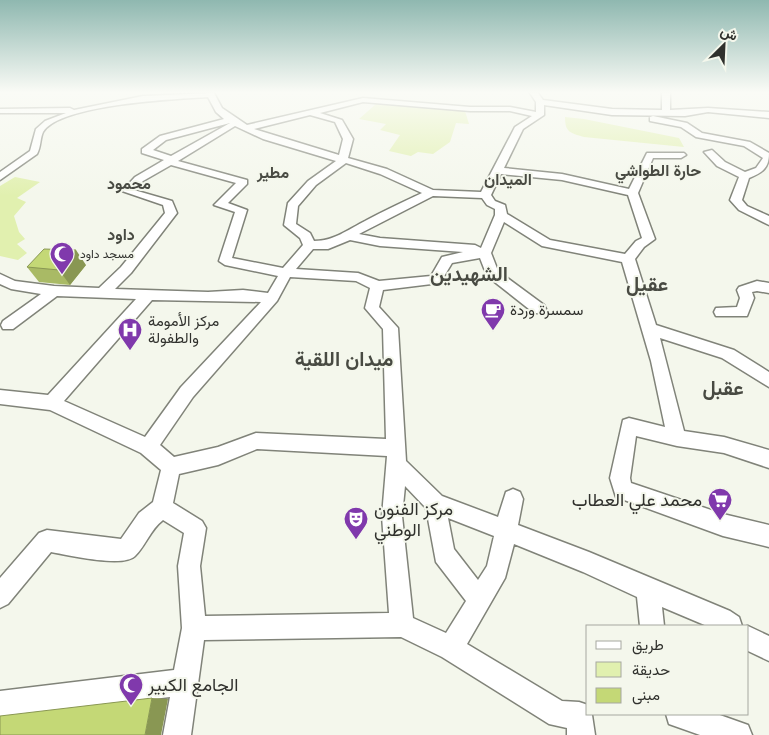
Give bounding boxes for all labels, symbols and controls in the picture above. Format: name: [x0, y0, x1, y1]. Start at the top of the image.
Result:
north arrow: [699, 20, 749, 70]
text: ش: [718, 22, 740, 45]
district label: حارة الطواشي: [615, 161, 701, 184]
district label: مطير: [256, 163, 289, 183]
district label: الميدان: [484, 170, 532, 190]
district label: محمود: [107, 174, 151, 194]
district label: داود: [107, 225, 135, 245]
mosque icon: مسجد داود: [49, 241, 75, 275]
place label: مسجد داود: [80, 247, 134, 262]
district label: الشهيدين: [430, 263, 508, 287]
district label: عقيل: [626, 273, 668, 297]
cafe icon: سمسرة وردة: [480, 297, 506, 331]
place label: سمسرة وردة: [510, 301, 584, 319]
place label: مركز الأمومة والطفولة: [148, 312, 219, 347]
hospital icon: مركز الأمومة والطفولة: [117, 317, 143, 351]
district label: ميدان اللقية: [295, 348, 393, 372]
district label: عقبل: [702, 377, 744, 401]
supermarket icon: محمد علي العطاب: [707, 487, 733, 521]
place label: محمد علي العطاب: [572, 489, 702, 515]
place label: مركز الفنون الوطني: [374, 498, 453, 545]
theatre icon: مركز الفنون الوطني: [343, 506, 369, 540]
legend: [586, 625, 749, 715]
text: طريق: [632, 636, 664, 655]
text: حديقة: [632, 661, 670, 679]
mosque icon: الجامع الكبير: [118, 672, 144, 706]
place label: الجامع الكبير: [147, 674, 238, 697]
text: مبنى: [632, 686, 660, 705]

